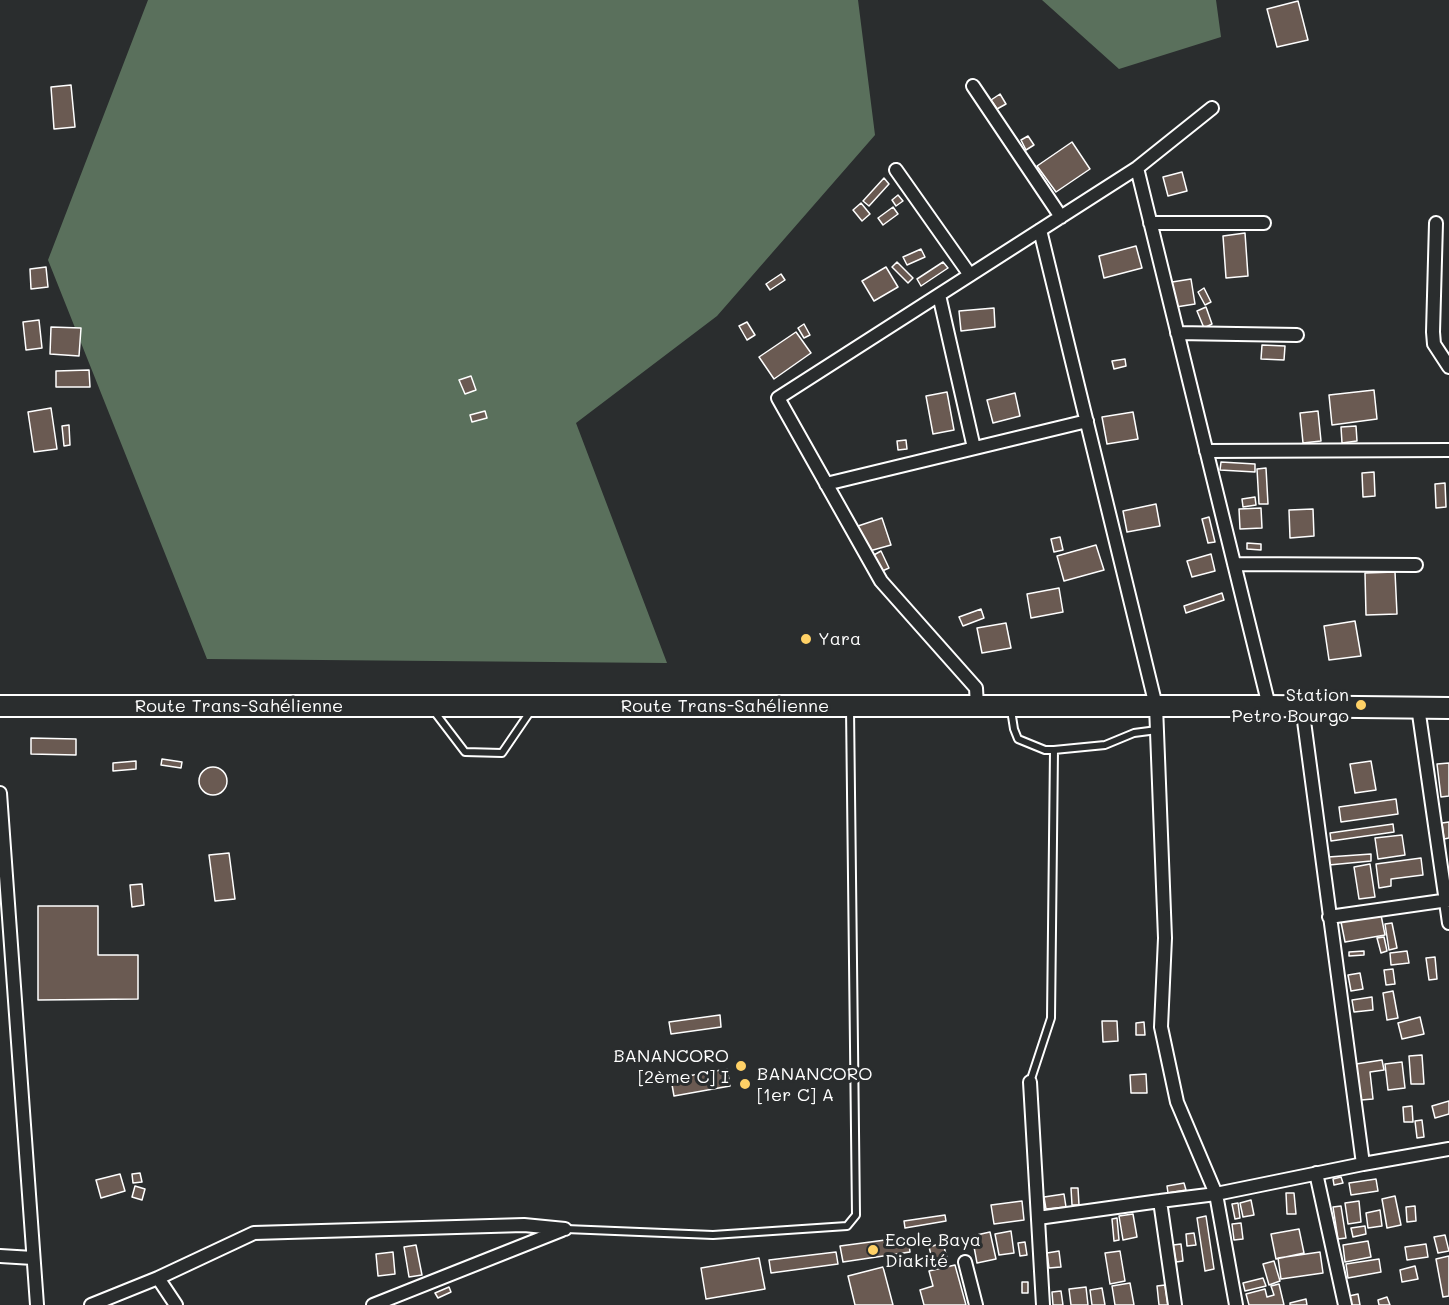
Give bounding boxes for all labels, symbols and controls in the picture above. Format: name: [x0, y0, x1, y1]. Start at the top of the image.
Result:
place label: Yara: [818, 628, 861, 650]
marker: Yara: [799, 632, 813, 646]
place label: Station Petro Bourgo: [1232, 684, 1349, 726]
street label: Route Trans-Sahélienne: [135, 695, 343, 717]
street label: Route Trans-Sahélienne: [621, 695, 829, 717]
marker: Station Petro Bourgo: [1354, 698, 1368, 712]
place label: BANANCORO [2ème C] I: [613, 1045, 729, 1088]
marker: BANANCORO [2ème C] I: [734, 1059, 748, 1073]
place label: BANANCORO [1er C] A: [757, 1063, 873, 1106]
marker: BANANCORO [1er C] A: [738, 1077, 752, 1091]
place label: Ecole Baya Diakité: [885, 1229, 981, 1272]
marker: Ecole Baya Diakité: [866, 1243, 880, 1257]

